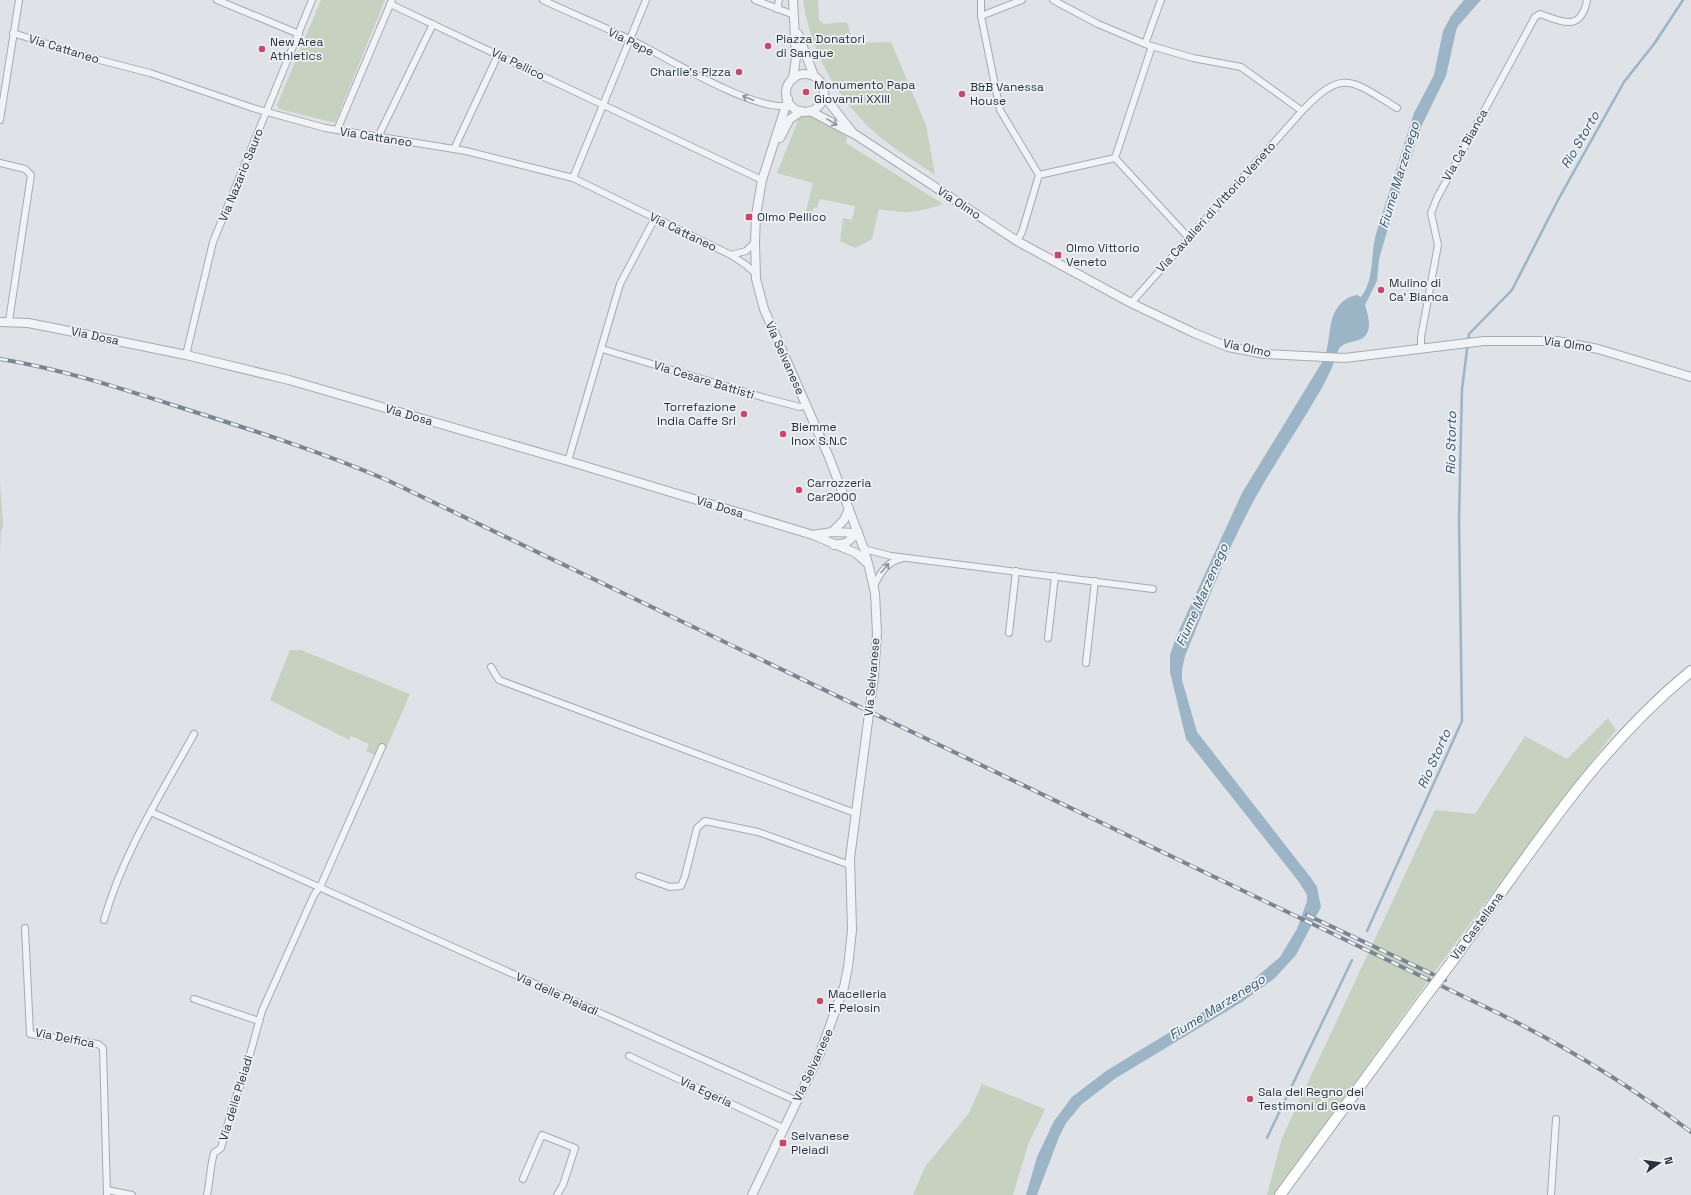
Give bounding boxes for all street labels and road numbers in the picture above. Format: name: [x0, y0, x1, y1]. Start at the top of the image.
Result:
street label: Via Pepe: [605, 24, 657, 60]
street label: Via Cattaneo: [27, 31, 101, 67]
street label: Via Pellico: [488, 44, 548, 84]
street label: Via Ca' Bianca: [1439, 106, 1491, 184]
street label: Via Cattaneo: [339, 123, 413, 151]
street label: Via Nazario Sauro: [215, 126, 267, 224]
street label: Via Cavalieri di Vittorio Veneto: [1153, 138, 1279, 276]
street label: Via Olmo: [934, 183, 984, 223]
street label: Via Cattaneo: [647, 209, 719, 255]
street label: Via Selvanese: [762, 319, 808, 397]
street label: Via Dosa: [69, 323, 121, 349]
street label: Via Olmo: [1543, 333, 1593, 355]
street label: Via Olmo: [1221, 335, 1273, 361]
street label: Via Cesare Battisti: [652, 357, 756, 403]
street label: Via Dosa: [383, 401, 435, 429]
street label: Via Dosa: [694, 492, 746, 522]
street label: Via Selvanese: [861, 637, 883, 717]
street label: Via Castellana: [1447, 889, 1507, 963]
street label: Via delle Pleiadi: [513, 969, 601, 1019]
street label: Via Delfica: [34, 1024, 96, 1052]
street label: Via Selvanese: [789, 1026, 837, 1104]
street label: Via delle Pleiadi: [215, 1053, 257, 1143]
street label: Via Egeria: [677, 1073, 735, 1111]

